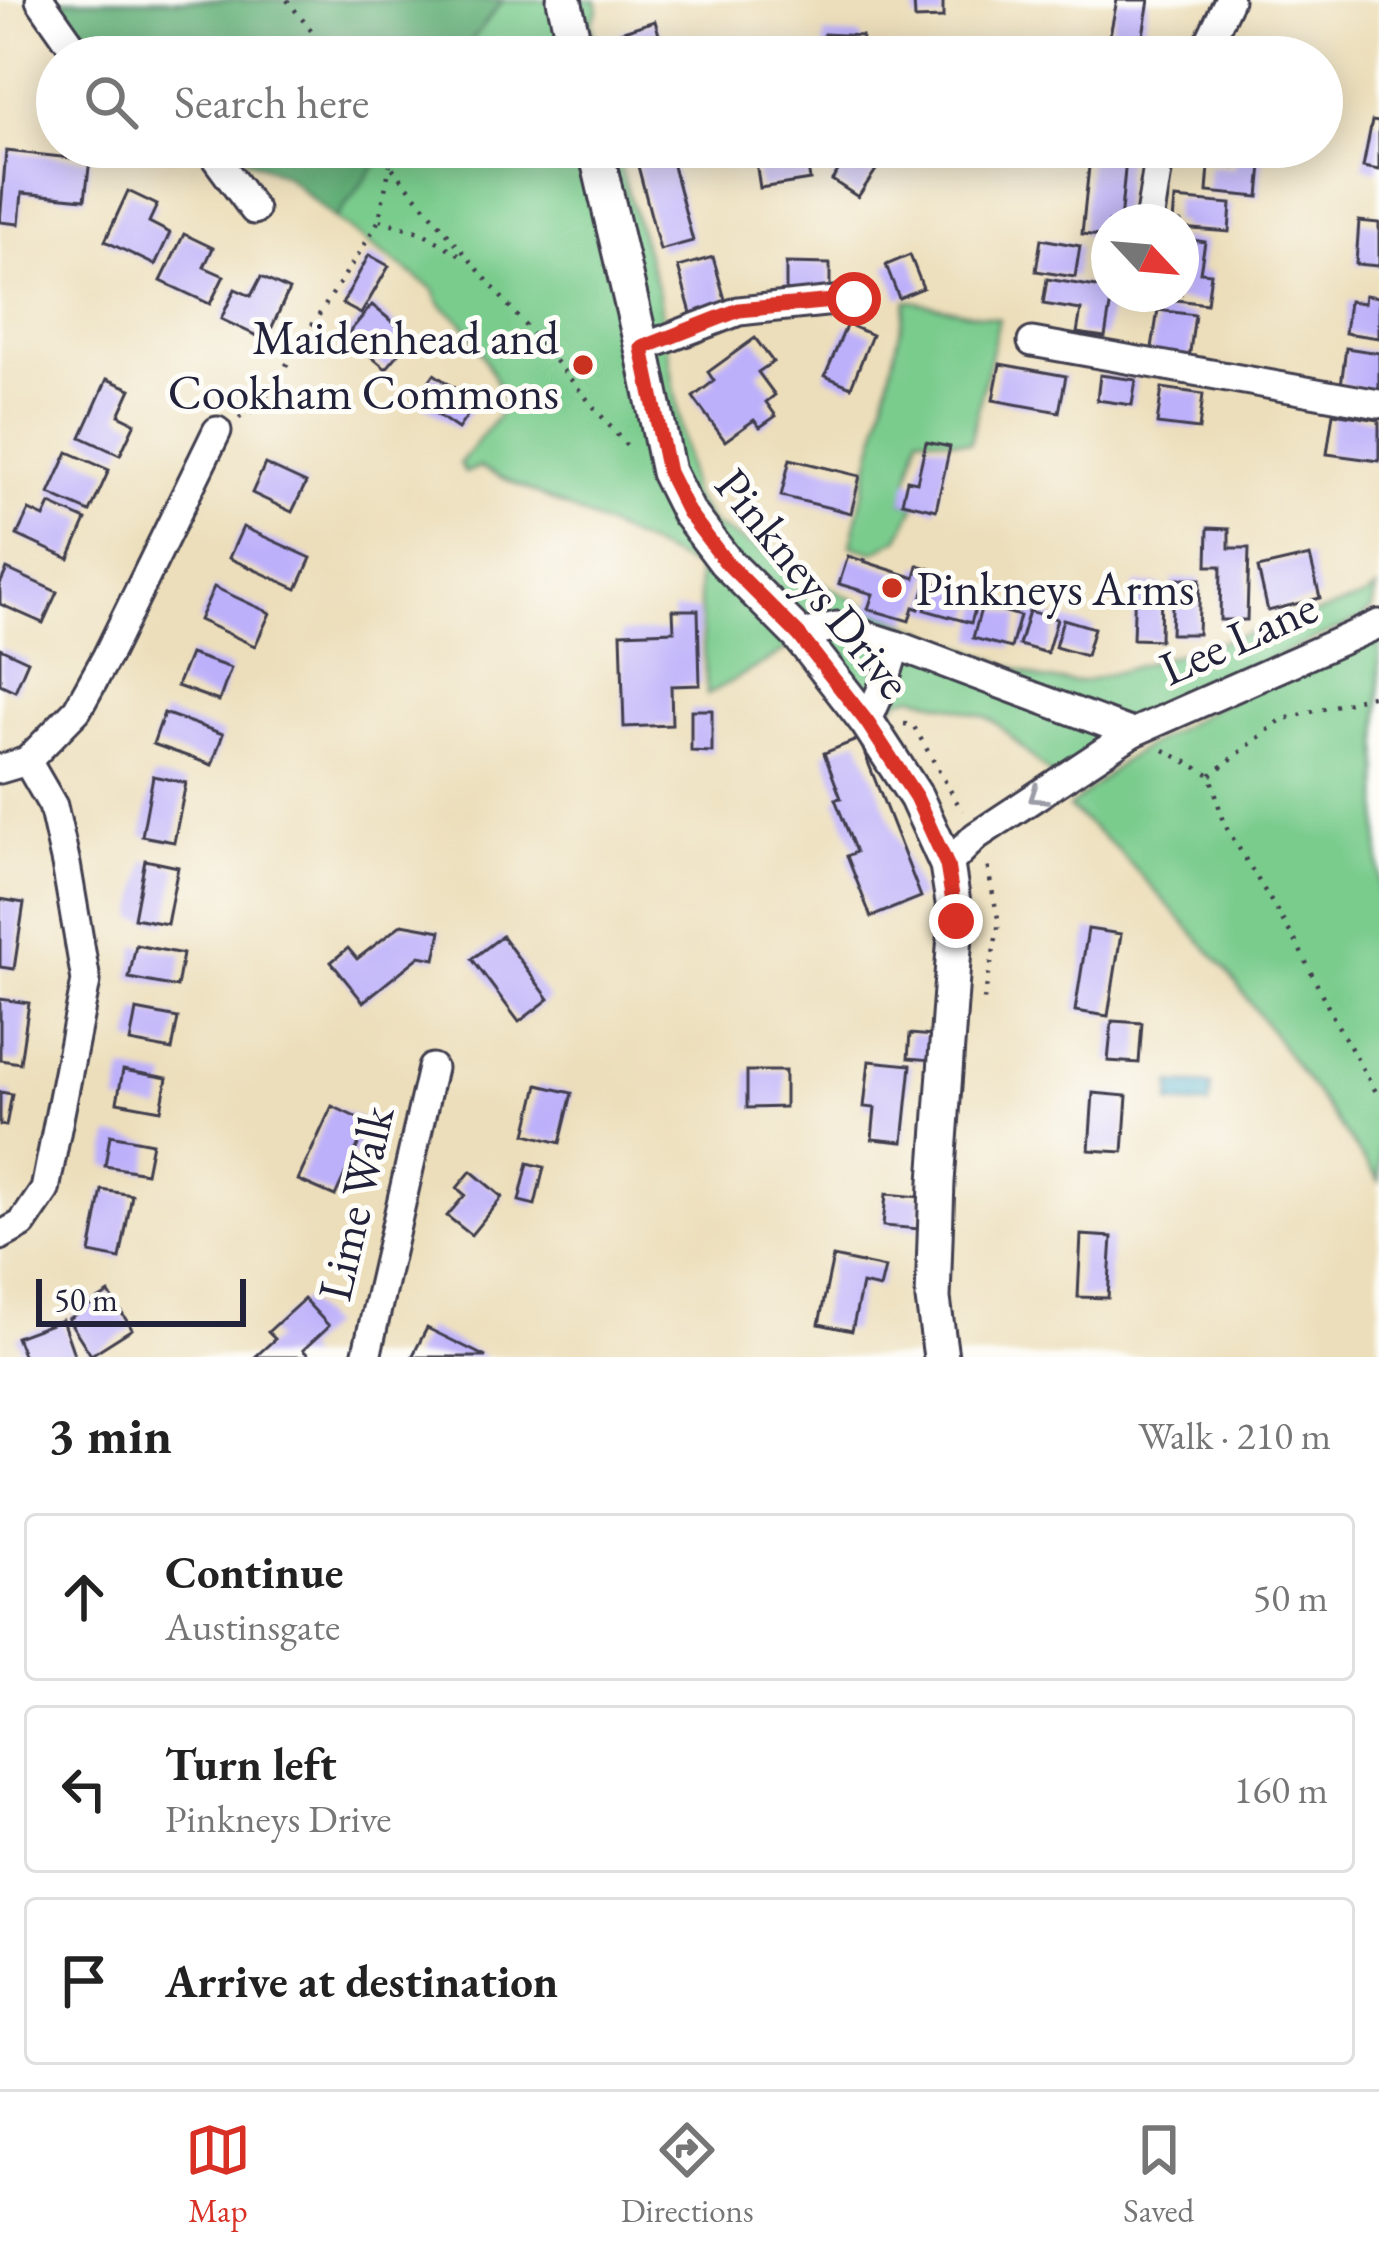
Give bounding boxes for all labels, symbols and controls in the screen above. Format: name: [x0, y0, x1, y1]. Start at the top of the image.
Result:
search box: [36, 36, 1343, 168]
icon: search: [78, 69, 144, 135]
text: Search here: [174, 73, 369, 131]
north arrow: [1091, 204, 1199, 312]
route start: [827, 272, 881, 326]
place label: Maidenhead and Cookham Commons: [168, 306, 560, 423]
marker: Maidenhead and Cookham Commons: [570, 352, 596, 378]
street label: Pinkneys Drive: [702, 455, 926, 711]
place label: Pinkneys Arms: [916, 557, 1194, 619]
marker: Pinkneys Arms: [879, 575, 905, 601]
street label: Lee Lane: [1150, 575, 1326, 699]
one-way arrow: [1029, 781, 1051, 803]
route end: [929, 894, 983, 948]
street label: Lime Walk: [303, 1099, 408, 1306]
scale bar: [36, 1273, 246, 1326]
text: 50 m: [54, 1278, 118, 1321]
text: 3 min: [48, 1402, 172, 1468]
text: Walk · 210 m: [1138, 1410, 1331, 1461]
text: Continue: [165, 1543, 343, 1601]
icon: ahead: [51, 1564, 117, 1630]
text: 50 m: [1252, 1572, 1328, 1623]
text: Austinsgate: [165, 1601, 340, 1652]
text: Turn left: [165, 1735, 337, 1793]
icon: left: [51, 1756, 117, 1822]
text: 160 m: [1234, 1764, 1328, 1815]
text: Pinkneys Drive: [165, 1793, 392, 1844]
icon: arrive: [51, 1948, 117, 2014]
text: Arrive at destination: [165, 1952, 558, 2010]
tab: Map: [185, 2117, 251, 2232]
tab: Directions: [621, 2117, 754, 2232]
tab: Saved: [1123, 2117, 1194, 2232]

